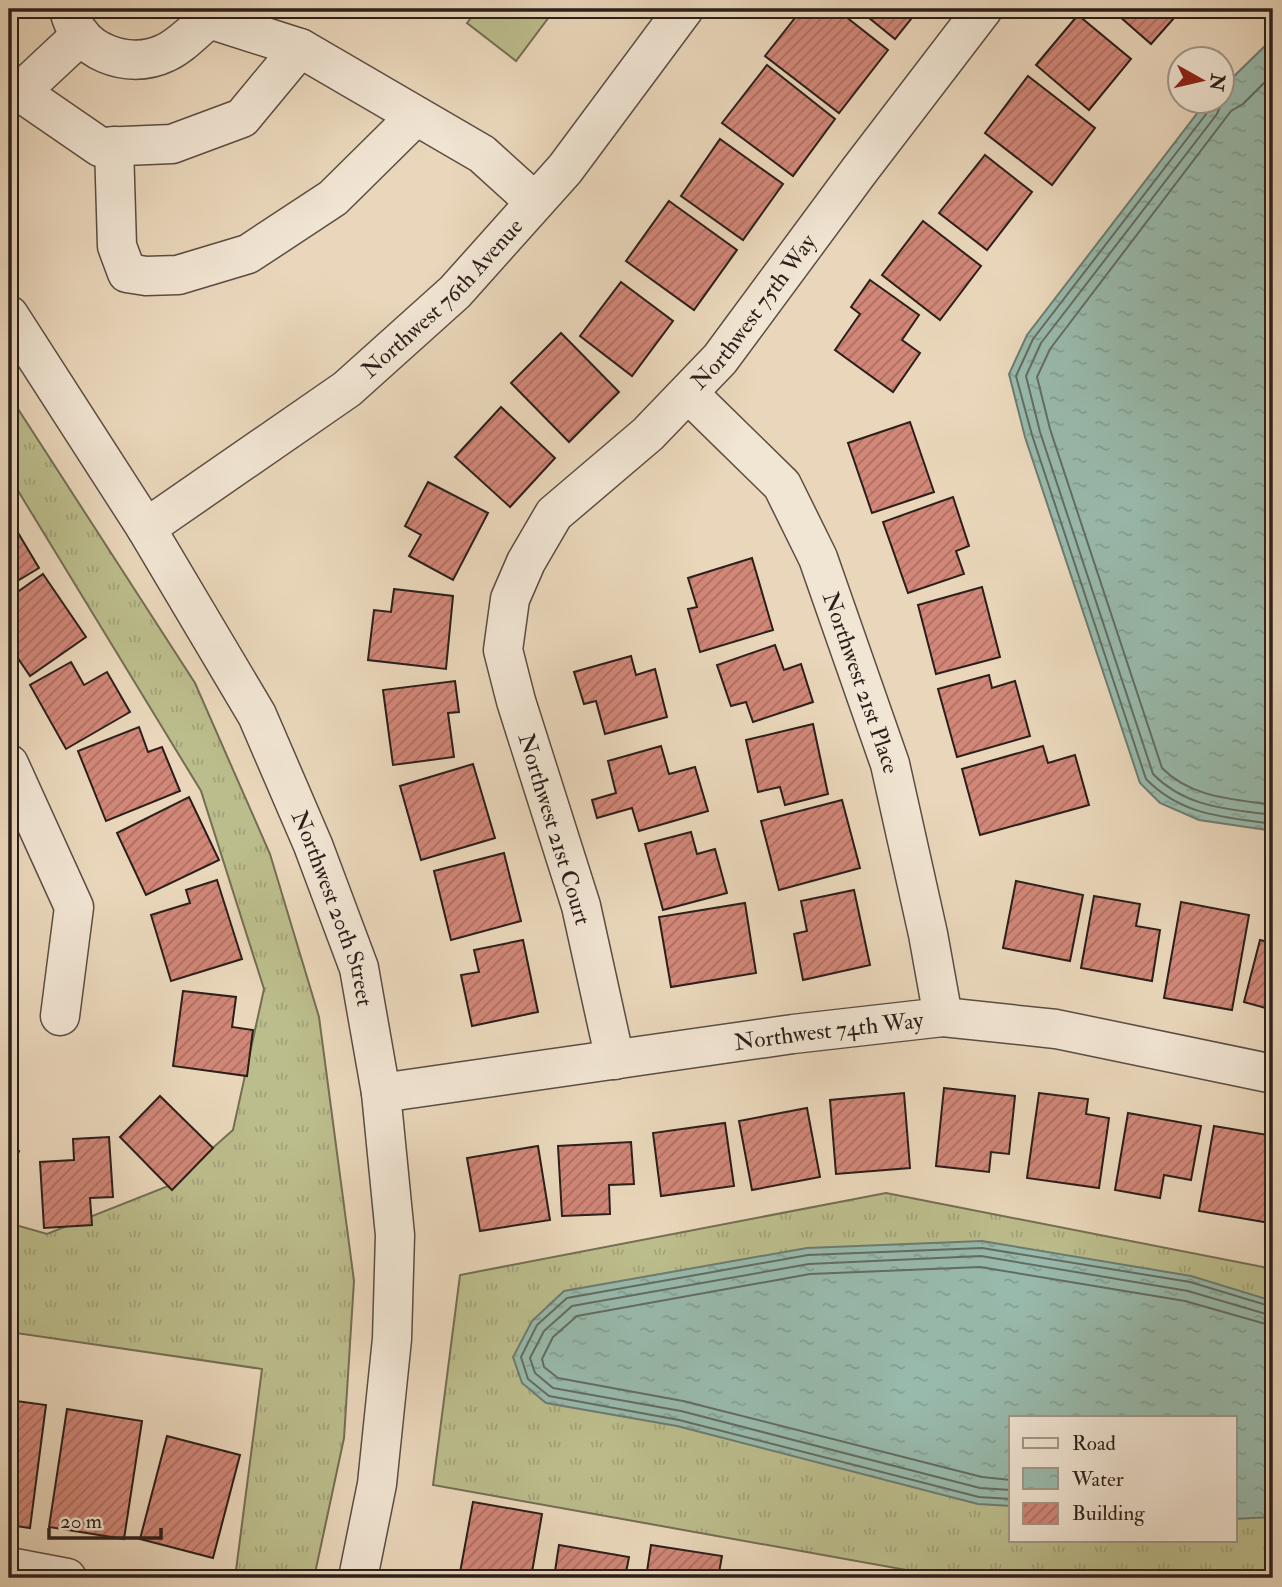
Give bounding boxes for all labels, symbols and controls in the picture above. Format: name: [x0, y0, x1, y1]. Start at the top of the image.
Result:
north arrow: [1166, 46, 1236, 116]
text: N: [1204, 71, 1230, 93]
street label: Northwest 76th Avenue: [355, 212, 529, 384]
street label: Northwest 75th Way: [685, 228, 823, 396]
street label: Northwest 21st Place: [816, 588, 906, 777]
street label: Northwest 21st Court: [512, 730, 597, 928]
street label: Northwest 20th Street: [285, 806, 379, 1009]
street label: Northwest 74th Way: [732, 1005, 926, 1057]
legend: [1009, 1416, 1236, 1542]
text: Road: [1072, 1430, 1117, 1457]
text: Water: [1071, 1466, 1124, 1493]
scale bar: [49, 1496, 161, 1540]
text: Building: [1072, 1500, 1145, 1527]
text: 20 m: [60, 1508, 102, 1535]

